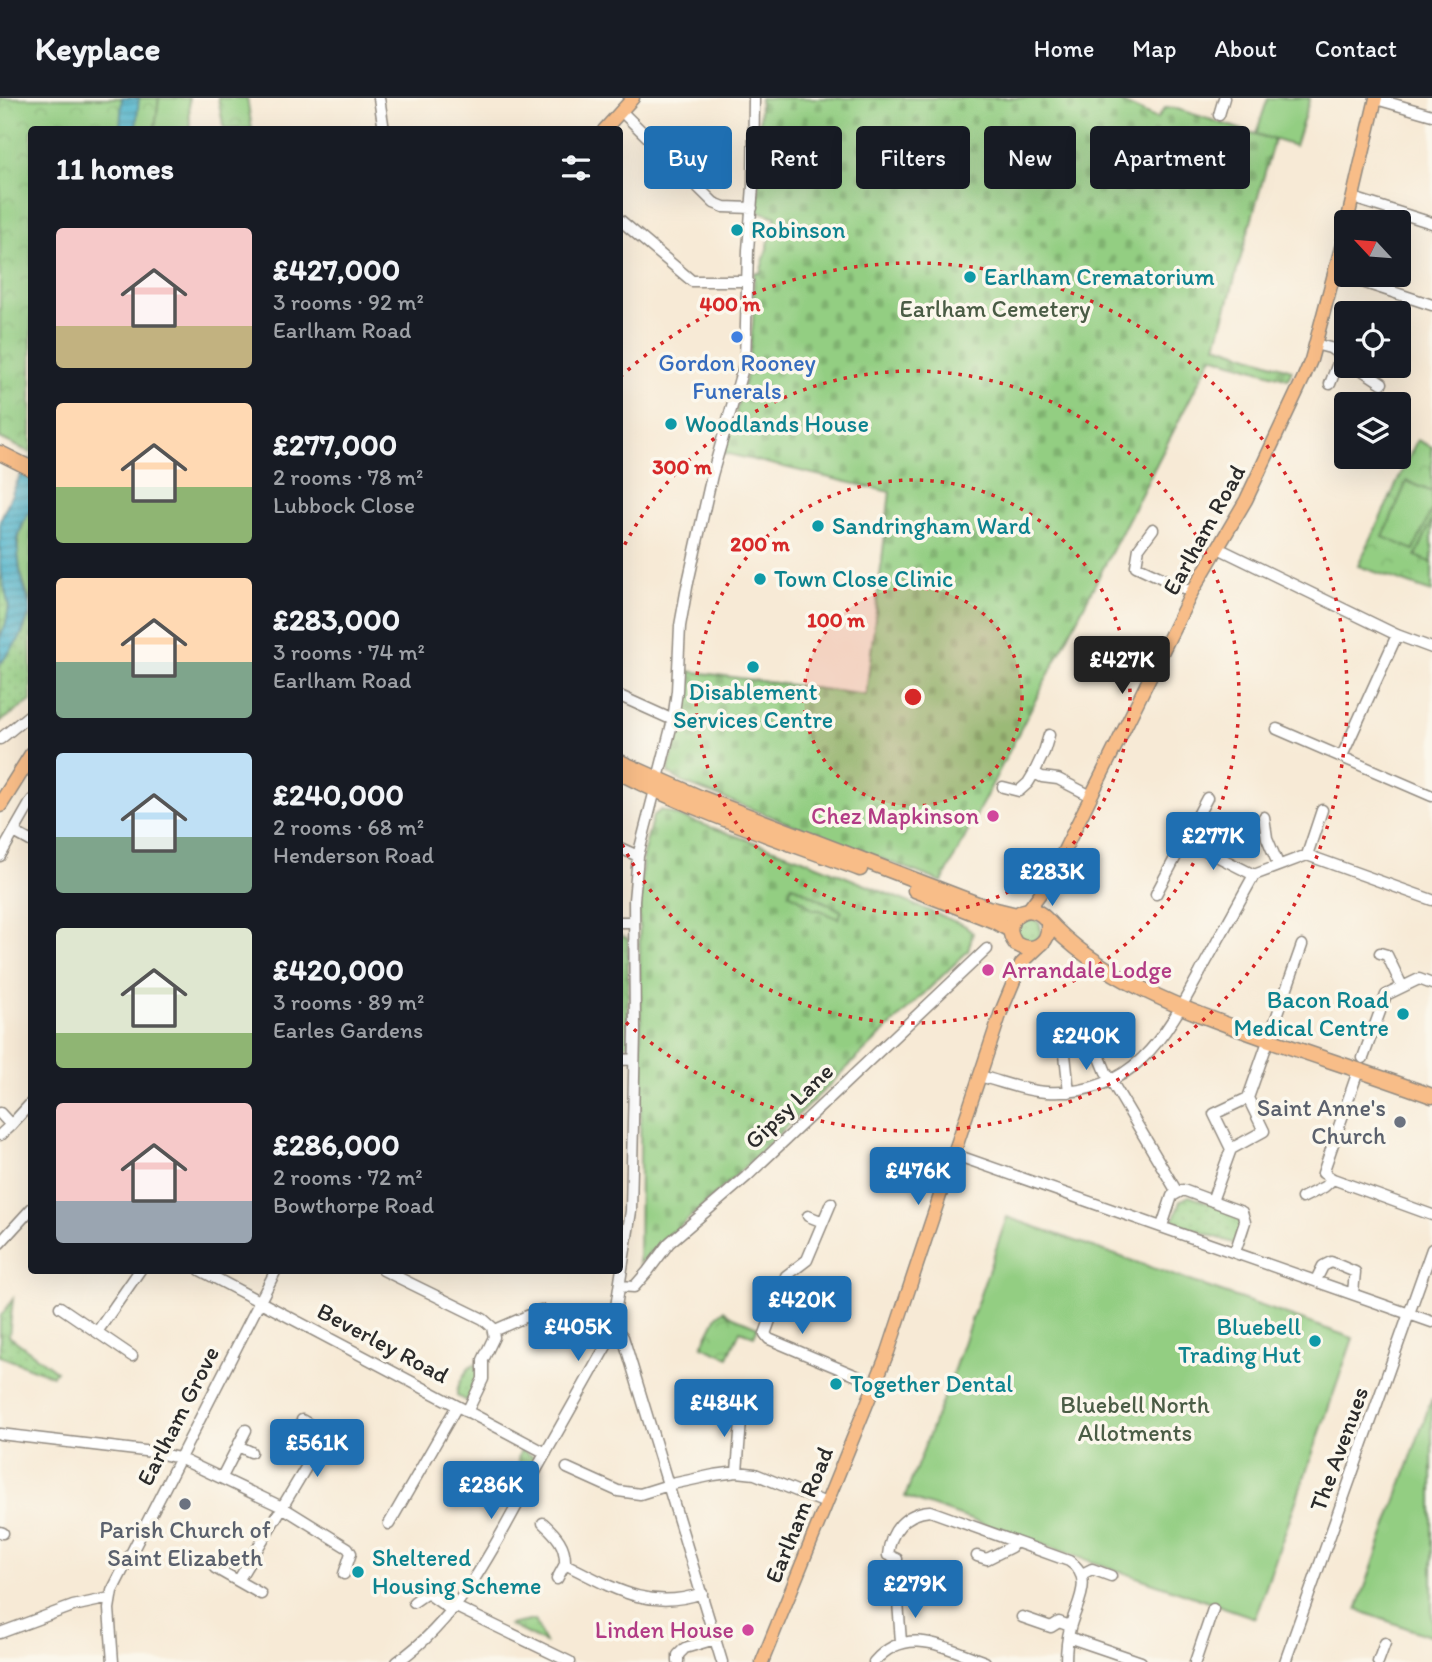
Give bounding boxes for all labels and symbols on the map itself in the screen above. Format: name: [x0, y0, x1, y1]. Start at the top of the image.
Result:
north arrow: [1334, 210, 1410, 287]
place label: Robinson: [751, 215, 846, 244]
marker: Robinson: [729, 222, 745, 238]
place label: Earlham Crematorium: [984, 262, 1215, 291]
marker: Earlham Crematorium: [962, 269, 978, 285]
text: 400 m: [700, 291, 761, 316]
park label: Earlham Cemetery: [899, 294, 1091, 323]
marker: Gordon Rooney Funerals: [729, 329, 745, 345]
place label: Gordon Rooney Funerals: [658, 348, 816, 405]
place label: Woodlands House: [685, 409, 869, 438]
marker: Woodlands House: [663, 416, 679, 432]
text: 300 m: [652, 454, 712, 479]
street label: Earlham Road: [1156, 460, 1251, 600]
place label: Sandringham Ward: [832, 511, 1031, 540]
marker: Sandringham Ward: [810, 518, 826, 534]
text: 200 m: [730, 531, 790, 556]
place label: Town Close Clinic: [774, 564, 953, 593]
marker: Town Close Clinic: [752, 571, 768, 587]
text: 100 m: [807, 607, 865, 632]
pin: £427K: [1073, 636, 1171, 696]
marker: Disablement Services Centre: [745, 659, 761, 675]
place label: Disablement Services Centre: [673, 677, 833, 734]
centre of rings: [901, 685, 925, 709]
place label: Chez Mapkinson: [811, 801, 979, 830]
marker: Chez Mapkinson: [985, 808, 1001, 824]
pin: £277K: [1164, 812, 1262, 872]
pin: £283K: [1003, 848, 1101, 908]
place label: Arrandale Lodge: [1002, 955, 1172, 984]
marker: Arrandale Lodge: [980, 962, 996, 978]
place label: Bacon Road Medical Centre: [1233, 985, 1389, 1042]
marker: Bacon Road Medical Centre: [1395, 1006, 1411, 1022]
pin: £240K: [1037, 1012, 1135, 1072]
street label: Gipsy Lane: [738, 1056, 839, 1155]
place label: Saint Anne's Church: [1257, 1093, 1386, 1150]
marker: Saint Anne's Church: [1392, 1114, 1408, 1130]
pin: £476K: [869, 1148, 967, 1207]
pin: £420K: [753, 1276, 851, 1336]
street label: Beverley Road: [312, 1296, 454, 1389]
pin: £405K: [529, 1304, 627, 1363]
place label: Bluebell Trading Hut: [1178, 1312, 1301, 1369]
marker: Bluebell Trading Hut: [1307, 1333, 1323, 1349]
street label: Earlham Grove: [130, 1341, 225, 1490]
place label: Together Dental: [850, 1369, 1013, 1398]
marker: Together Dental: [828, 1376, 844, 1392]
pin: £484K: [675, 1380, 773, 1439]
street label: The Avenues: [1303, 1383, 1374, 1515]
park label: Bluebell North Allotments: [1060, 1390, 1210, 1447]
pin: £561K: [268, 1420, 366, 1479]
street label: Earlham Road: [758, 1442, 839, 1587]
pin: £286K: [442, 1462, 540, 1521]
marker: Parish Church of Saint Elizabeth: [177, 1496, 193, 1512]
place label: Parish Church of Saint Elizabeth: [99, 1515, 271, 1572]
place label: Sheltered Housing Scheme: [372, 1543, 541, 1600]
pin: £279K: [866, 1560, 964, 1620]
marker: Sheltered Housing Scheme: [350, 1564, 366, 1580]
place label: Linden House: [595, 1615, 734, 1644]
marker: Linden House: [740, 1622, 756, 1638]

